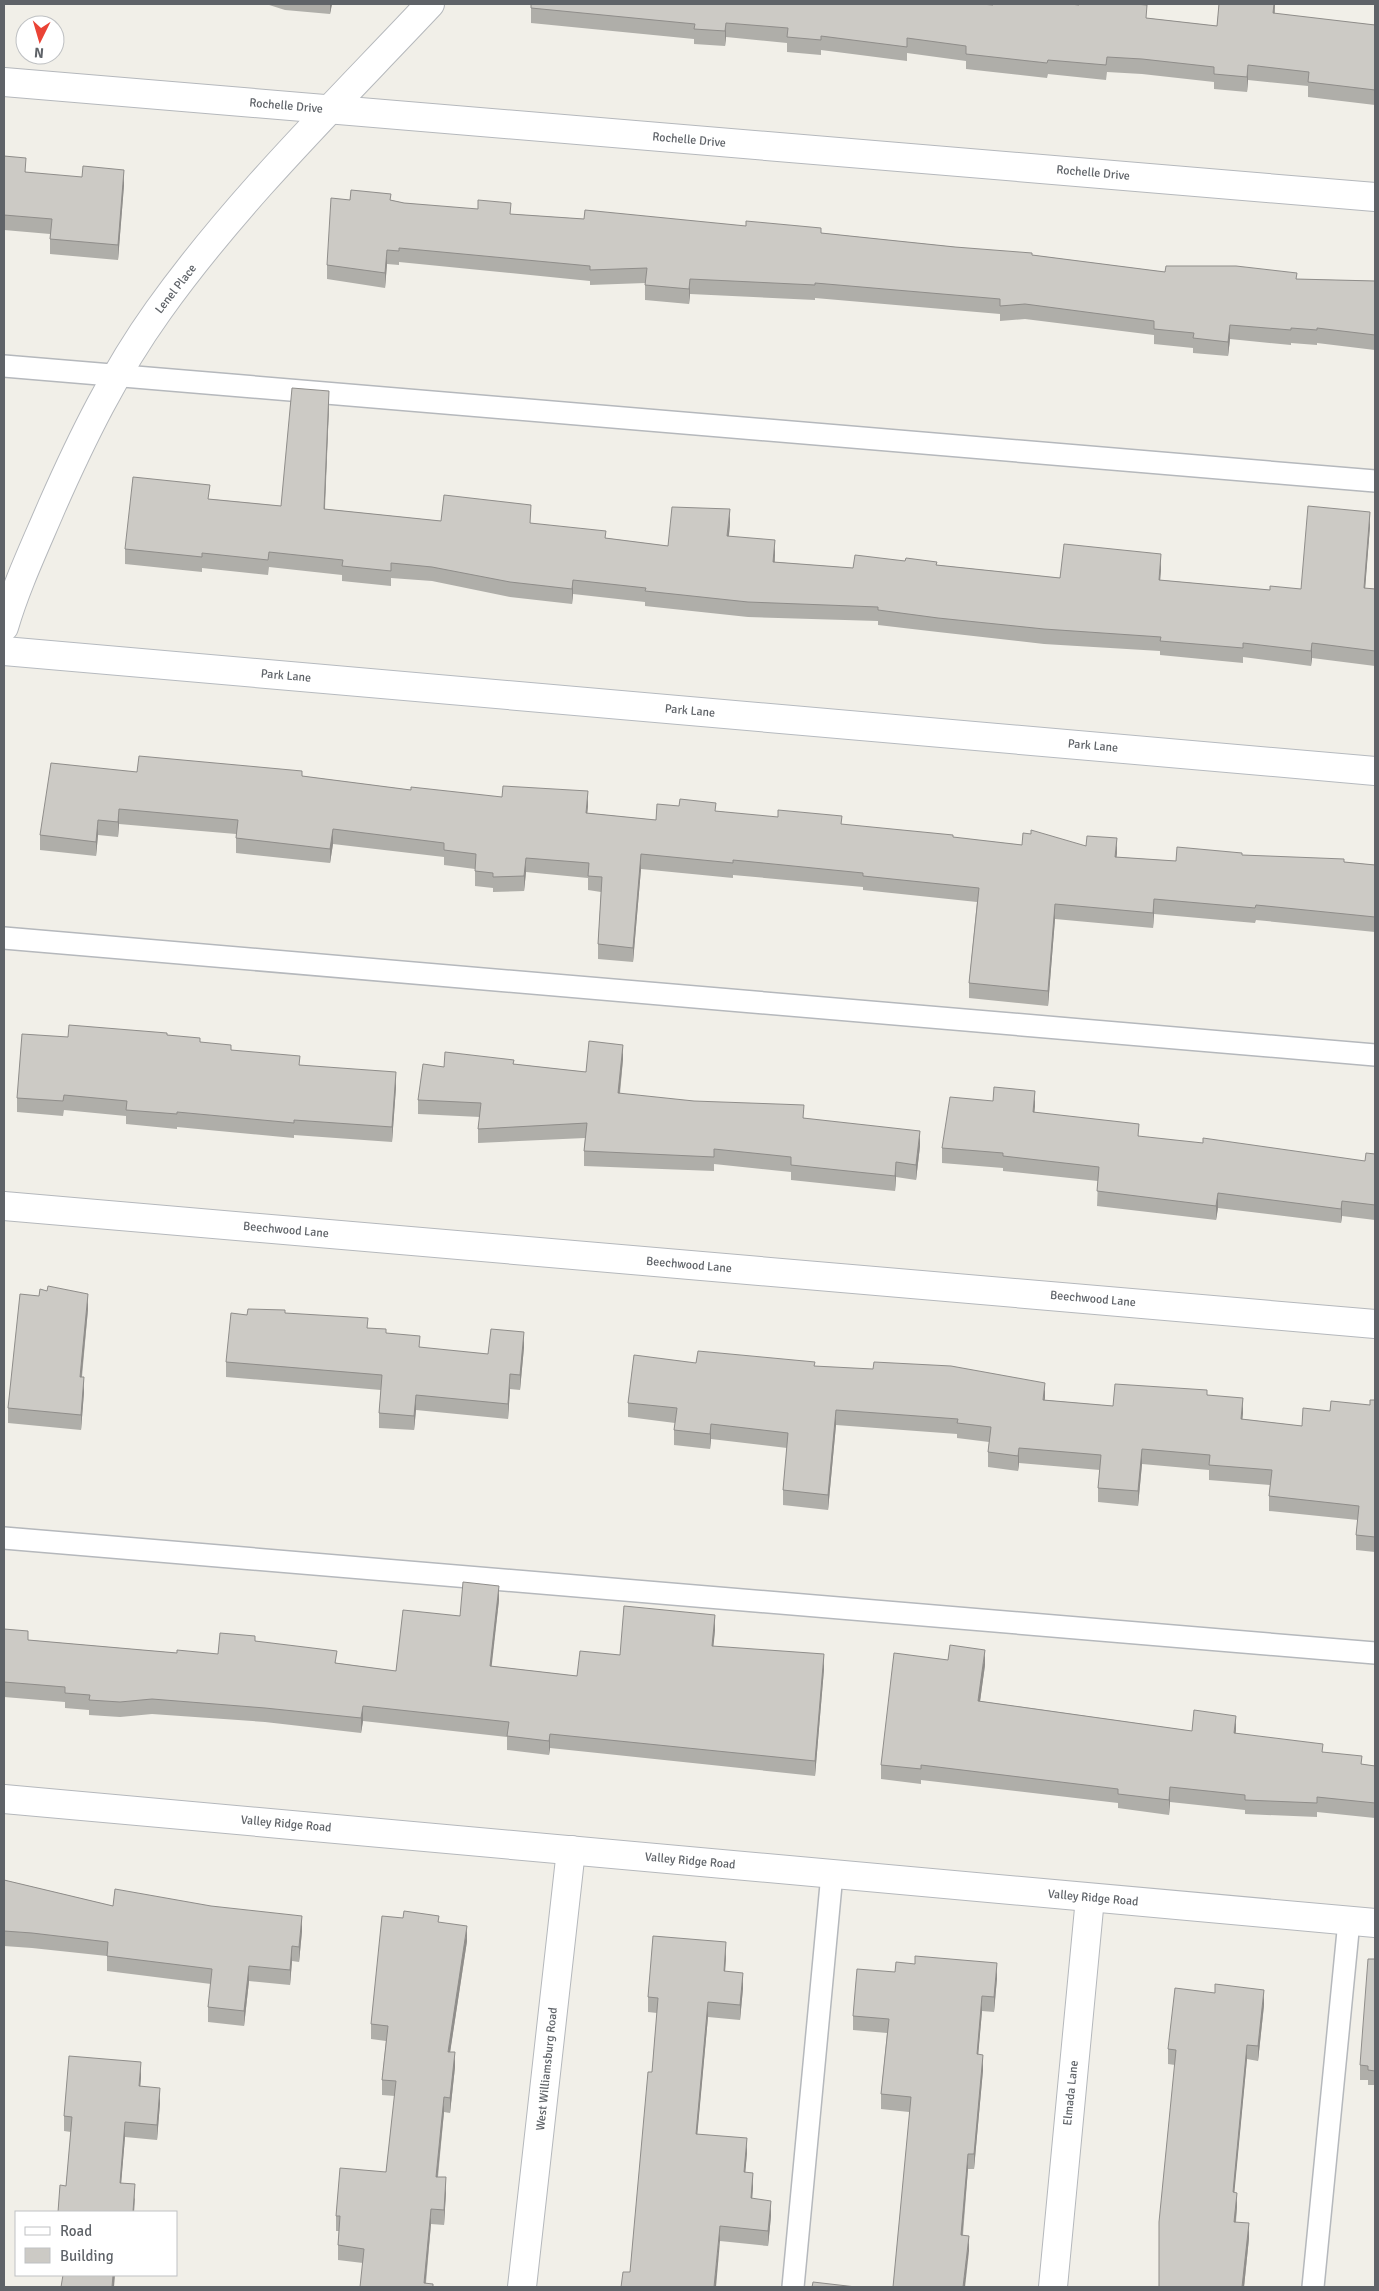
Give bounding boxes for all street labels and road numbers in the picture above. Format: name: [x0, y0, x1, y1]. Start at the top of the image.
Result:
street label: Rochelle Drive: [249, 95, 323, 117]
street label: Rochelle Drive: [652, 129, 726, 151]
street label: Rochelle Drive: [1056, 162, 1130, 184]
street label: Lenel Place: [152, 261, 200, 317]
street label: Park Lane: [260, 666, 312, 686]
street label: Park Lane: [664, 701, 716, 721]
street label: Park Lane: [1067, 736, 1119, 756]
street label: Beechwood Lane: [242, 1219, 330, 1241]
street label: Beechwood Lane: [645, 1254, 733, 1276]
street label: Beechwood Lane: [1049, 1288, 1137, 1310]
street label: Valley Ridge Road: [240, 1813, 332, 1835]
street label: Valley Ridge Road: [644, 1850, 736, 1872]
street label: Valley Ridge Road: [1047, 1887, 1139, 1909]
street label: West Williamsburg Road: [533, 2006, 561, 2132]
street label: Elmada Lane: [1060, 2060, 1082, 2126]

